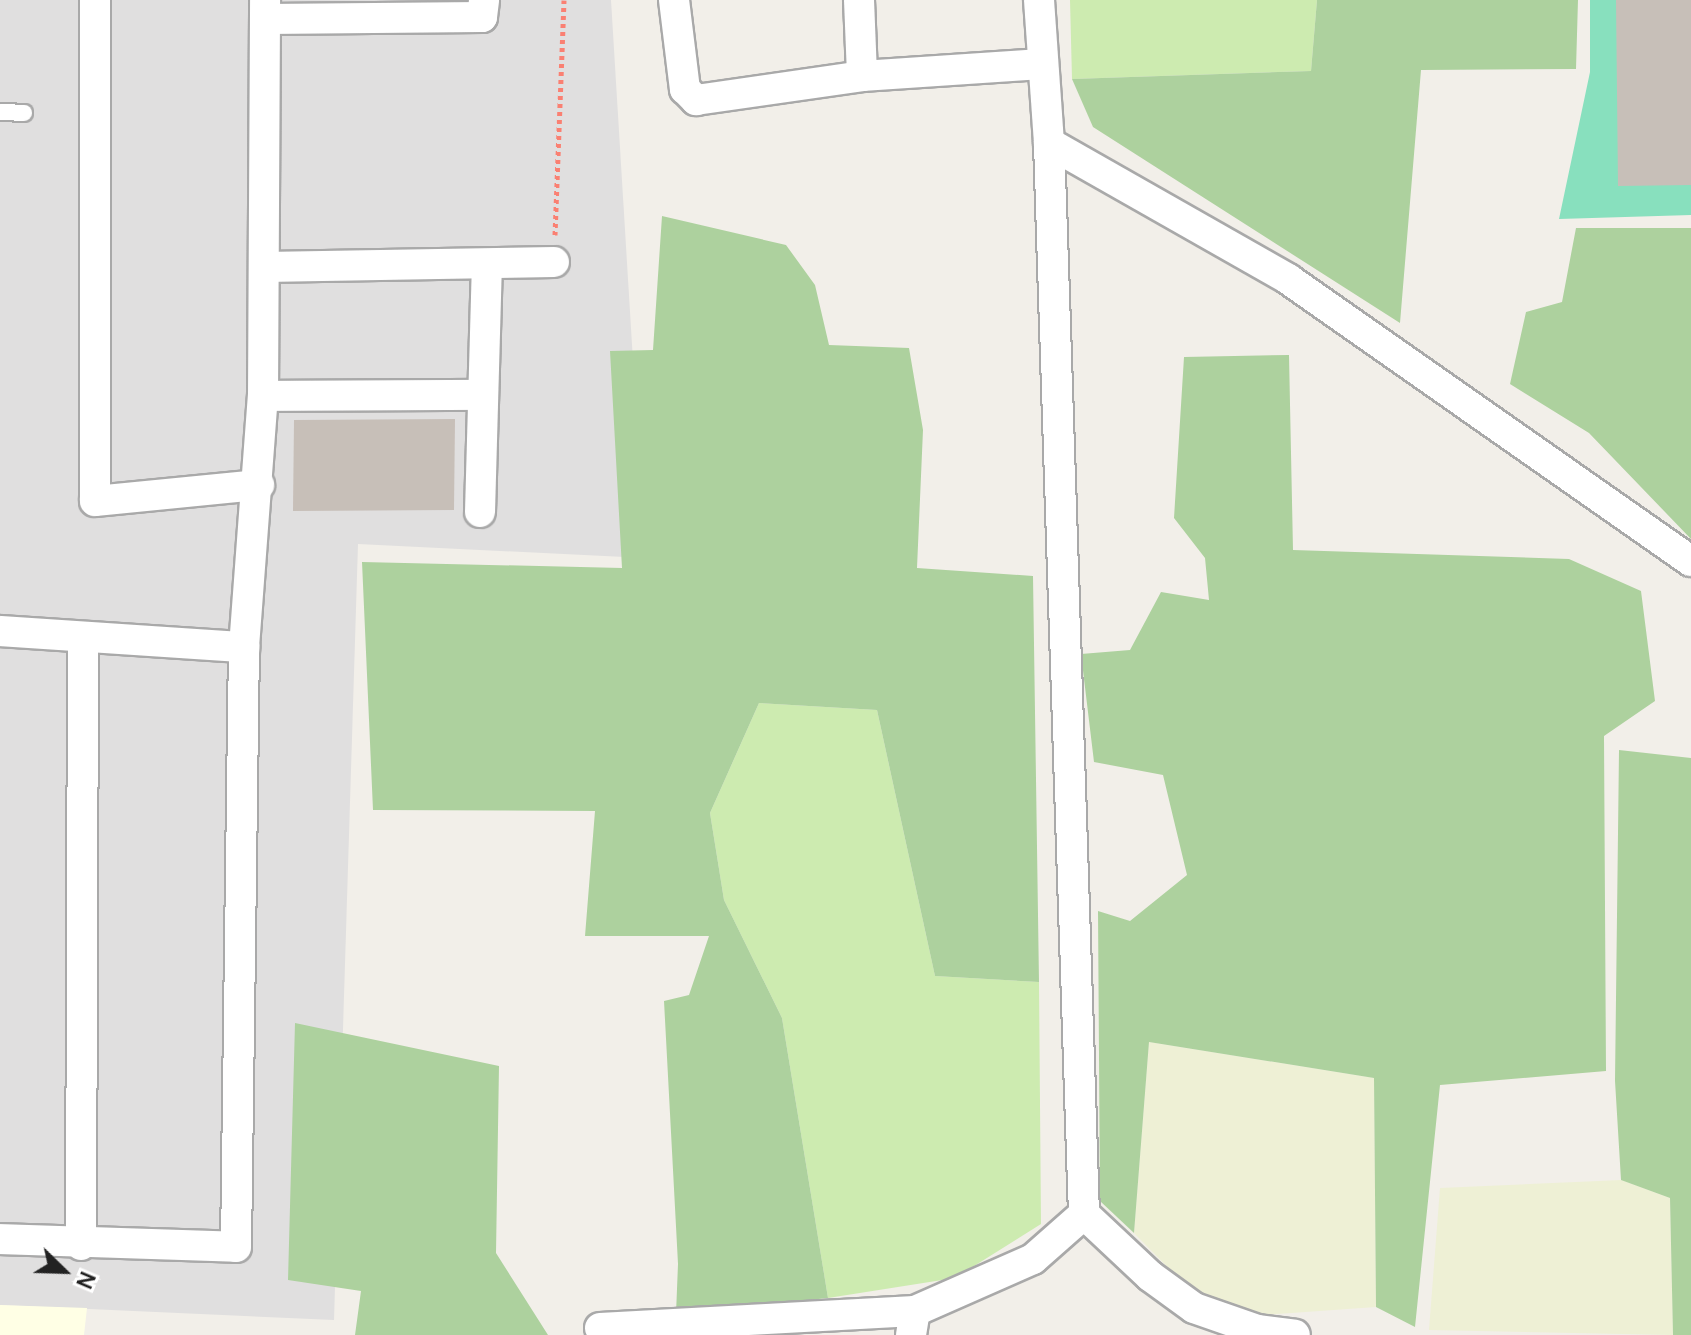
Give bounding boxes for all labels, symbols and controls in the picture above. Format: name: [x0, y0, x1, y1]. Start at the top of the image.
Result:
north arrow: [24, 1231, 104, 1311]
text: N: [69, 1267, 103, 1294]

